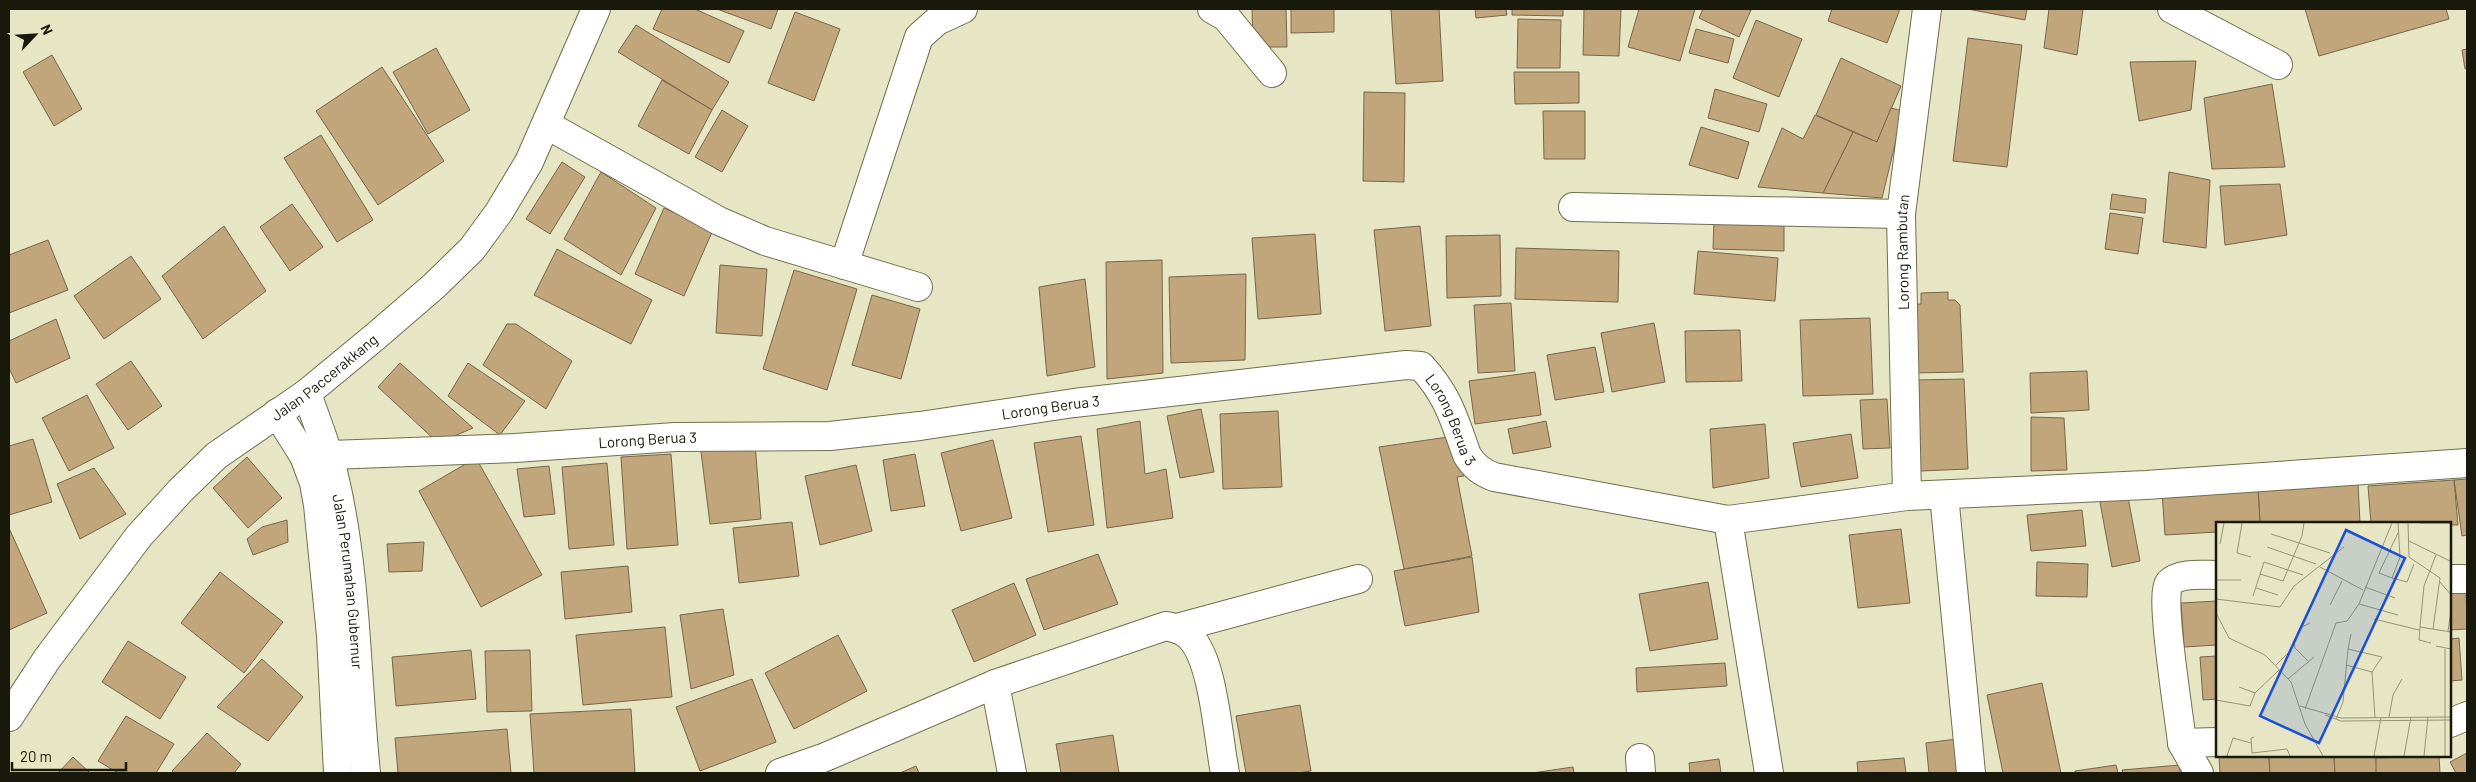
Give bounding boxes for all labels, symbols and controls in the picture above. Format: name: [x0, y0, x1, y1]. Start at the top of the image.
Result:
north arrow: [10, 10, 60, 60]
text: N: [38, 21, 57, 37]
street label: Lorong Rambutan: [1892, 193, 1912, 310]
street label: Jalan Paccerakkang: [267, 330, 381, 424]
street label: Lorong Berua 3: [1422, 370, 1480, 469]
street label: Lorong Berua 3: [1000, 391, 1100, 423]
street label: Lorong Berua 3: [598, 428, 697, 451]
street label: Jalan Perumahan Gubernur: [329, 492, 367, 670]
inset map: [2216, 522, 2451, 757]
scale bar: [12, 740, 126, 772]
text: 20 m: [20, 747, 52, 765]

